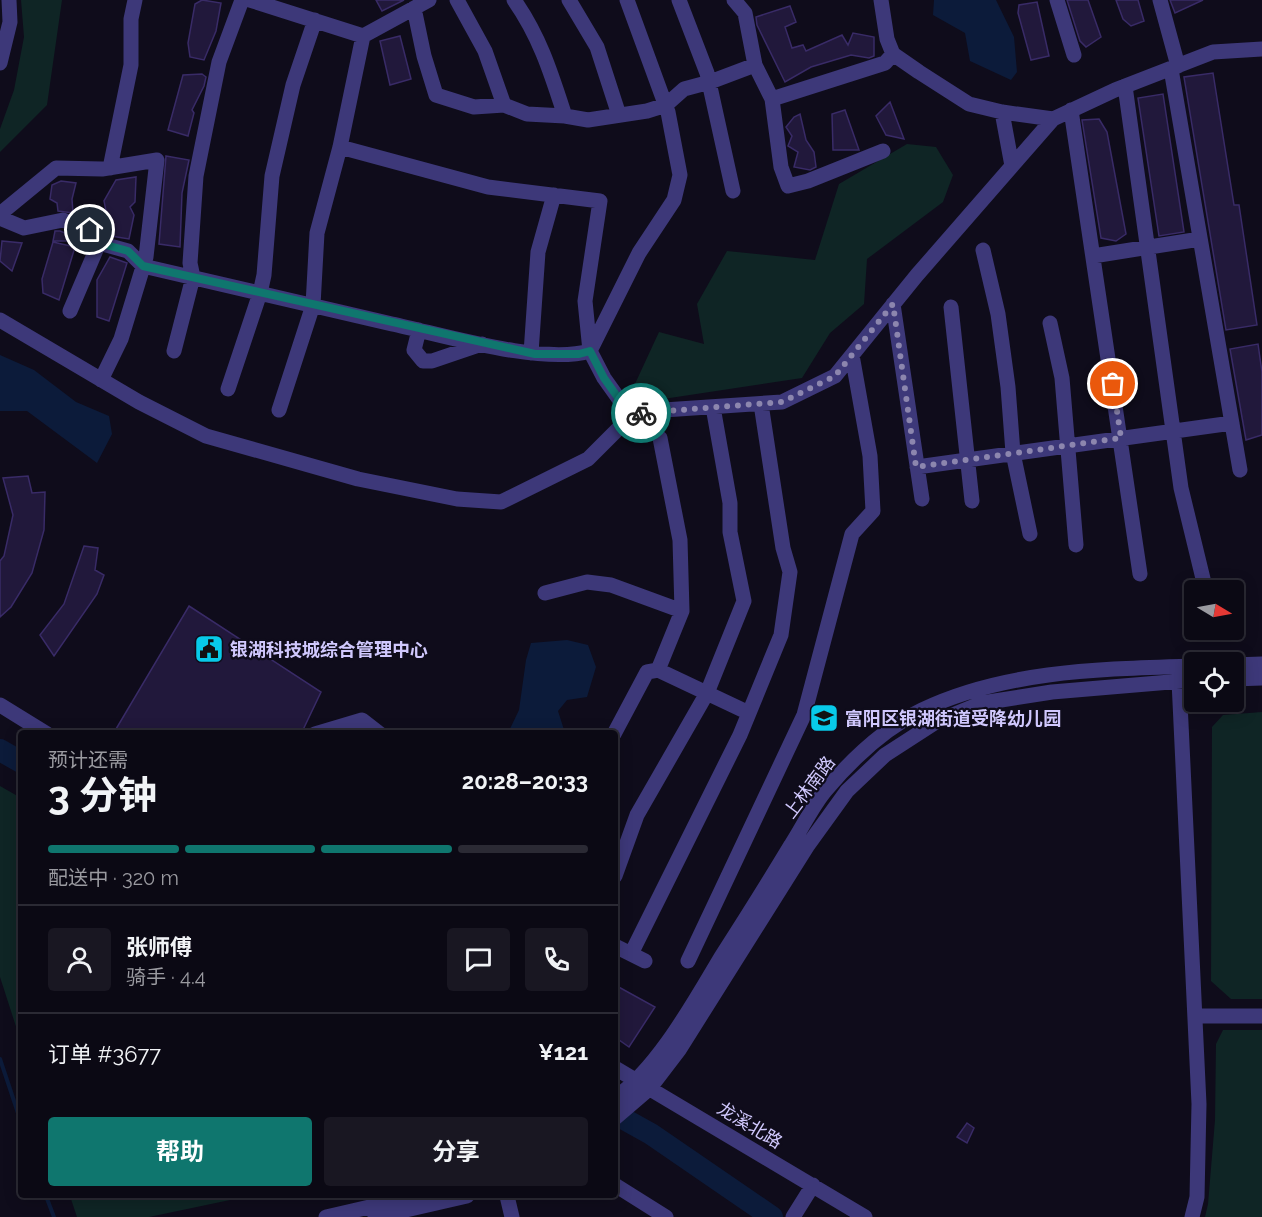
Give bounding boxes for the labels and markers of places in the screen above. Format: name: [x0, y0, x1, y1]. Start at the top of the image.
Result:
pin: [64, 204, 115, 255]
pin: [1087, 358, 1138, 409]
public building icon: 银湖科技城综合管理中心: [193, 633, 225, 665]
place label: 银湖科技城综合管理中心: [230, 639, 428, 660]
school or university icon: 富阳区银湖街道受降幼儿园: [808, 702, 840, 734]
place label: 富阳区银湖街道受降幼儿园: [845, 708, 1061, 729]

